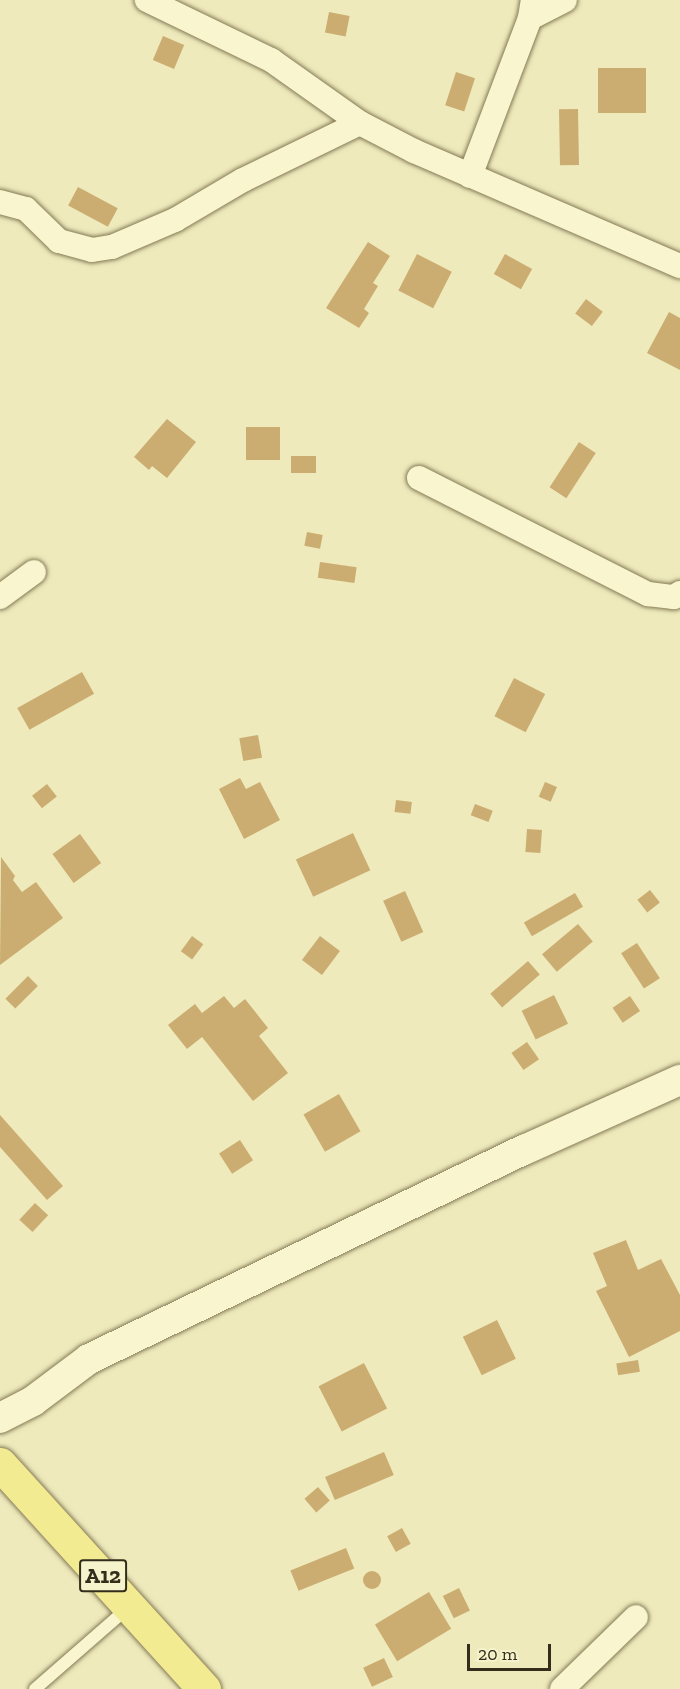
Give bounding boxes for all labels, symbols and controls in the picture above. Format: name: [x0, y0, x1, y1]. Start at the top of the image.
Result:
road number: A12: [79, 1557, 127, 1595]
scale bar: [470, 1632, 554, 1670]
text: 20 m: [478, 1643, 517, 1665]

